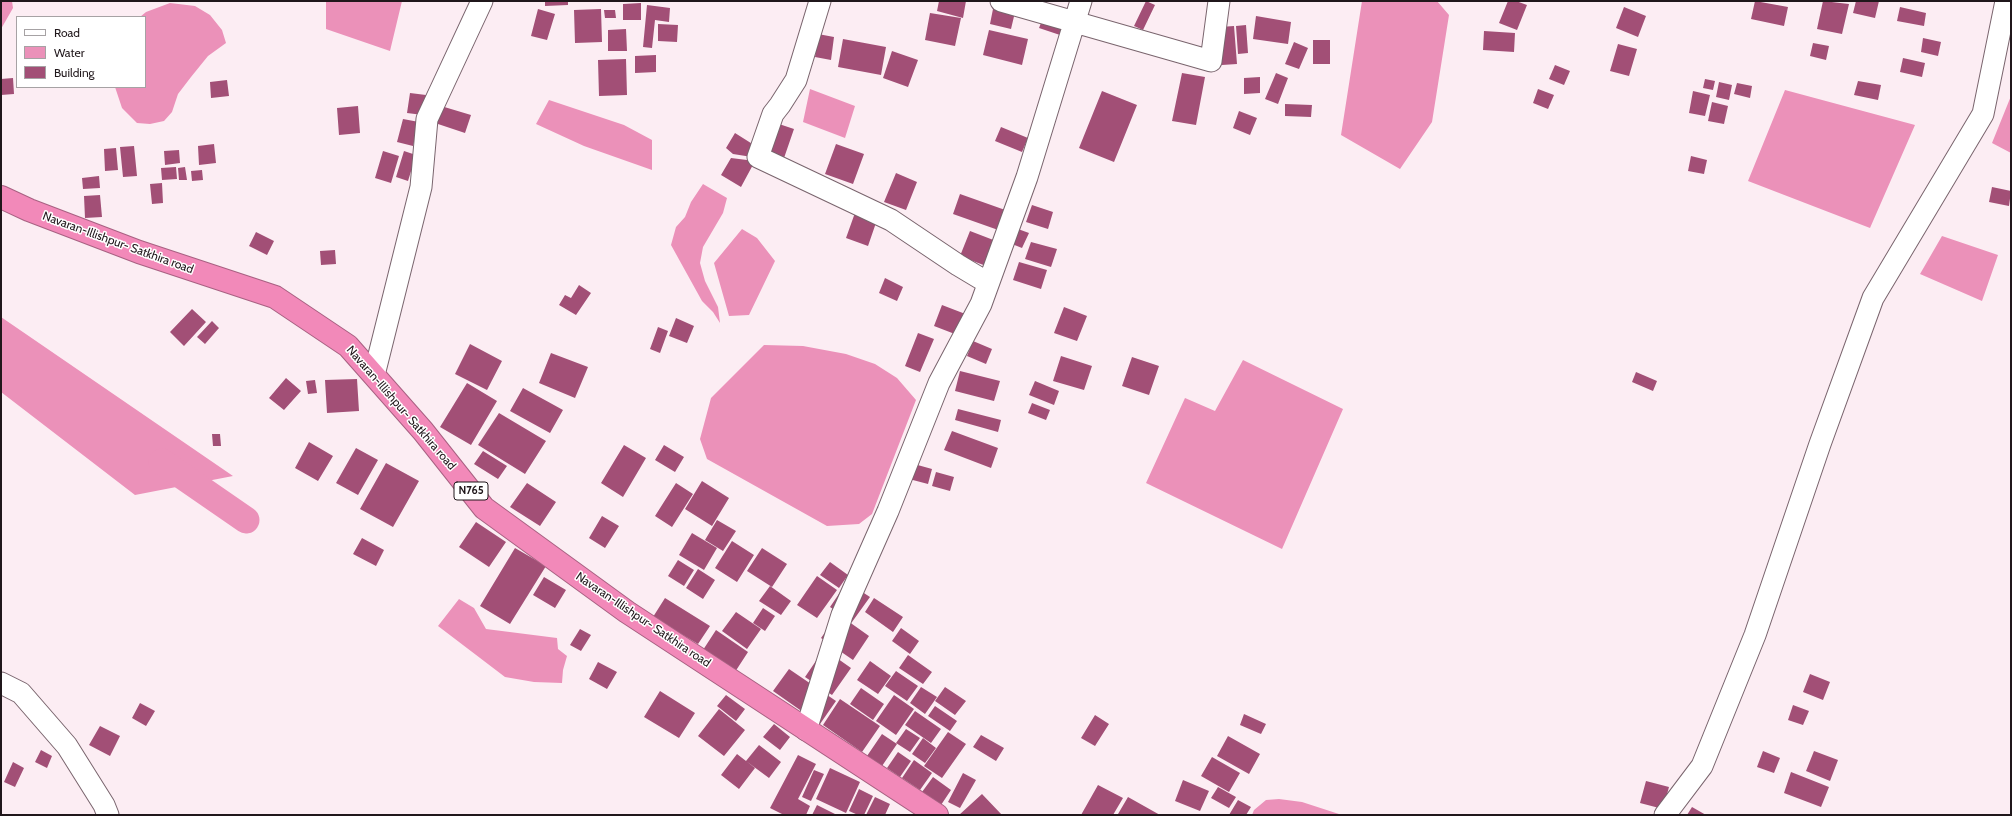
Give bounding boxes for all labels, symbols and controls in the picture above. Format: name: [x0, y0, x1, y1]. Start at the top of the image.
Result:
legend: [16, 16, 146, 88]
text: Road: [54, 25, 80, 40]
text: Water: [54, 45, 84, 60]
text: Building: [54, 65, 95, 80]
street label: Navaran-Illishpur- Satkhira road: [41, 209, 195, 277]
street label: Navaran-Illishpur- Satkhira road: [343, 343, 459, 473]
road number: N765: [454, 482, 488, 500]
street label: Navaran-Illishpur- Satkhira road: [573, 569, 713, 671]

